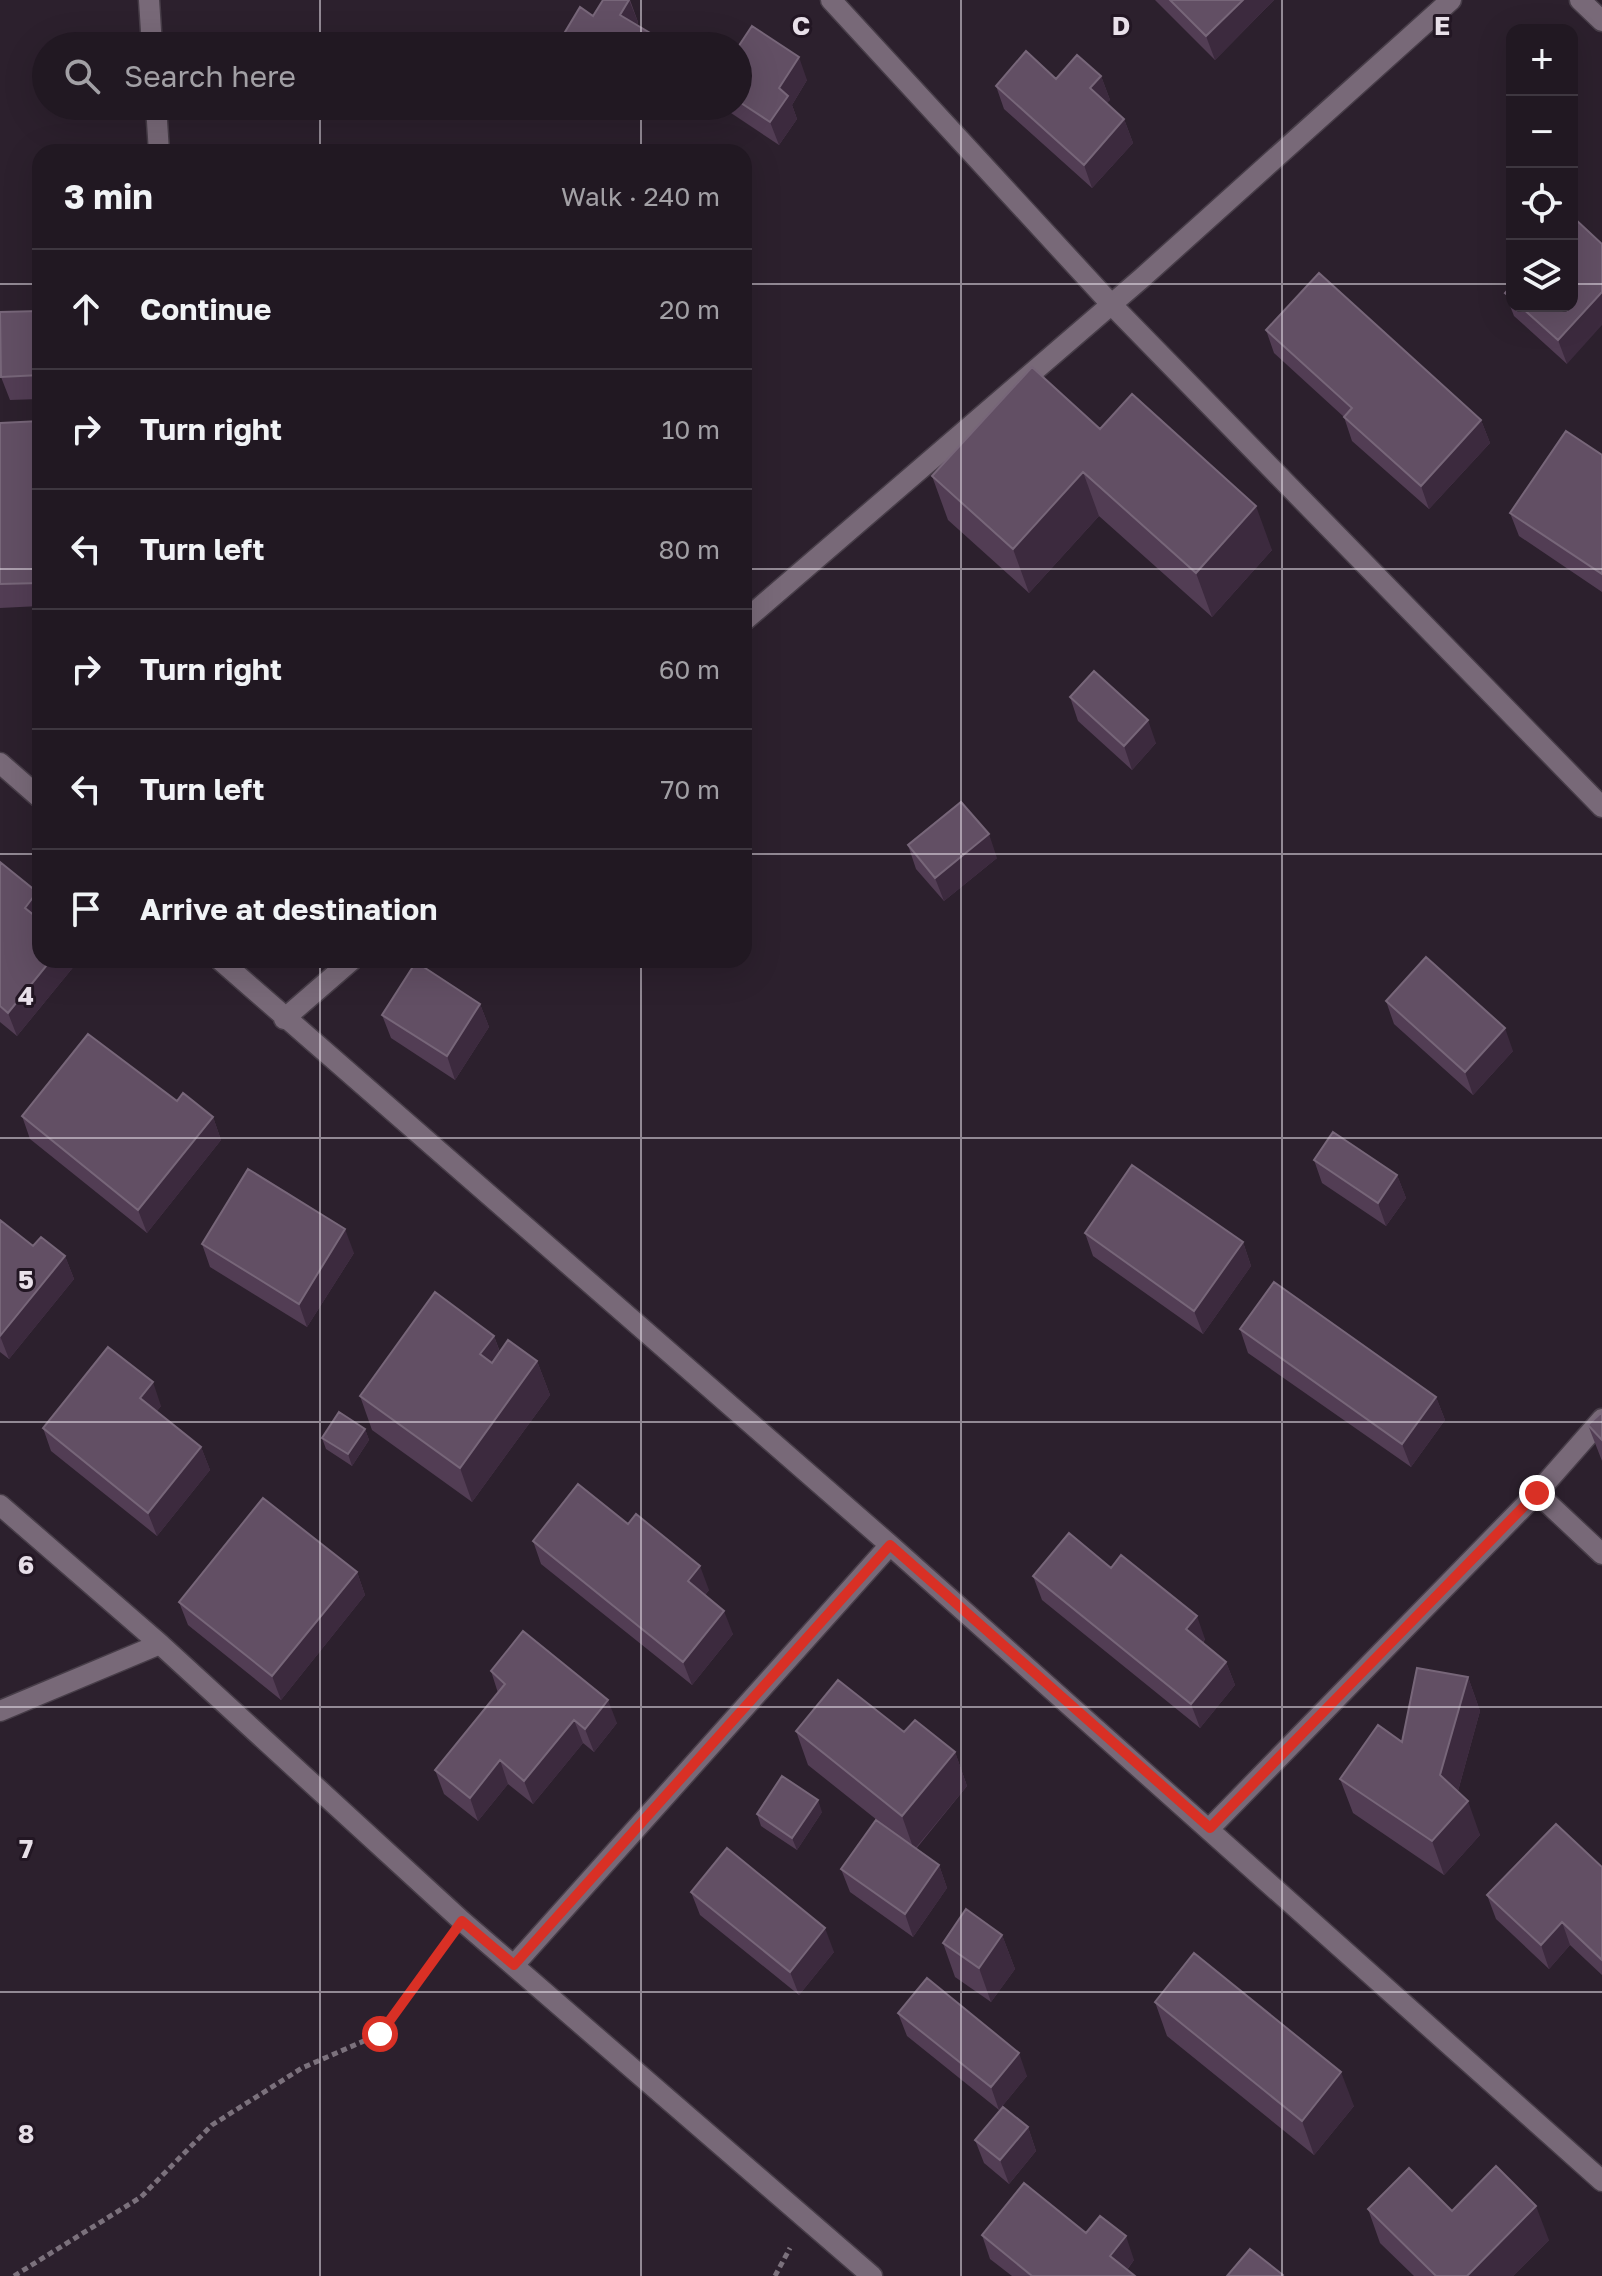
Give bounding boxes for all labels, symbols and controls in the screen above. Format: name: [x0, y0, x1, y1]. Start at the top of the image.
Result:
text: C: [792, 10, 810, 41]
text: D: [1112, 10, 1130, 41]
text: E: [1434, 10, 1450, 41]
map controls: [1506, 24, 1578, 312]
button: +: [1506, 24, 1578, 96]
search box: [32, 32, 752, 120]
icon: search: [60, 54, 104, 98]
text: Search here: [124, 58, 296, 94]
button: −: [1506, 96, 1578, 168]
button: locate: [1506, 168, 1578, 240]
text: 3 min: [64, 176, 153, 216]
text: Walk · 240 m: [561, 181, 720, 212]
button: layers: [1506, 240, 1578, 312]
icon: ahead: [64, 287, 108, 331]
text: Continue: [140, 291, 271, 327]
text: 20 m: [659, 294, 720, 325]
icon: right: [64, 407, 108, 451]
text: Turn right: [140, 411, 282, 447]
text: 10 m: [662, 414, 720, 445]
icon: left: [64, 527, 108, 571]
text: Turn left: [140, 531, 265, 567]
text: 80 m: [659, 534, 720, 565]
icon: right: [64, 647, 108, 691]
text: Turn right: [140, 651, 282, 687]
text: 60 m: [659, 654, 720, 685]
icon: left: [64, 767, 108, 811]
text: Turn left: [140, 771, 265, 807]
text: 70 m: [661, 774, 720, 805]
icon: arrive: [64, 887, 108, 931]
text: Arrive at destination: [140, 891, 437, 927]
text: 4: [18, 980, 34, 1011]
text: 5: [18, 1264, 34, 1295]
route end: [1519, 1475, 1555, 1511]
text: 6: [18, 1549, 34, 1580]
text: 7: [19, 1833, 33, 1864]
route start: [362, 2016, 398, 2052]
text: 8: [18, 2118, 34, 2149]

